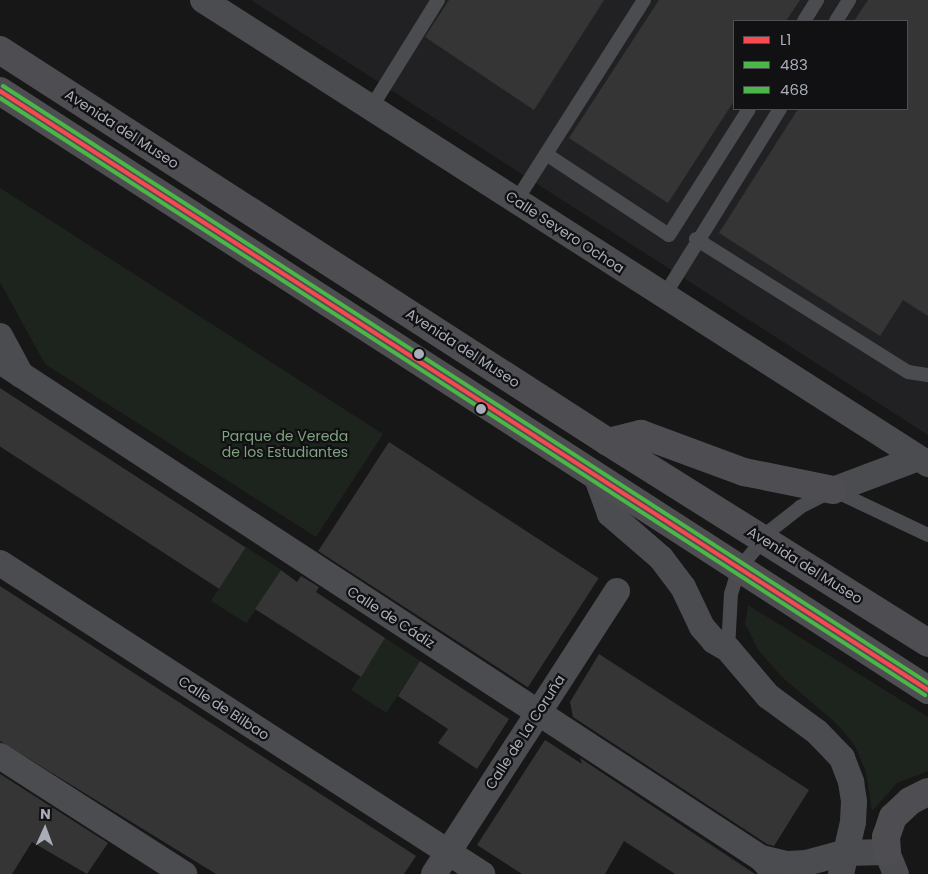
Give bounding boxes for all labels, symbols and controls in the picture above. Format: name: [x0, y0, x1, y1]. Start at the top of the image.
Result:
legend: [733, 20, 908, 110]
text: L1: [780, 29, 791, 50]
text: 483: [780, 54, 808, 75]
text: 468: [780, 79, 808, 100]
street label: Avenida del Museo: [62, 86, 182, 172]
street label: Calle Severo Ochoa: [503, 187, 627, 277]
street label: Avenida del Museo: [403, 305, 523, 391]
unlabelled marker: [414, 349, 424, 359]
unlabelled marker: [476, 404, 486, 414]
park label: Parque de Vereda de los Estudiantes: [222, 428, 348, 461]
street label: Avenida del Museo: [744, 523, 866, 607]
street label: Calle de Cádiz: [344, 582, 438, 652]
street label: Calle de Bilbao: [175, 672, 273, 744]
street label: Calle de La Coruña: [482, 672, 568, 792]
north arrow: [20, 804, 70, 854]
text: N: [40, 804, 51, 824]

